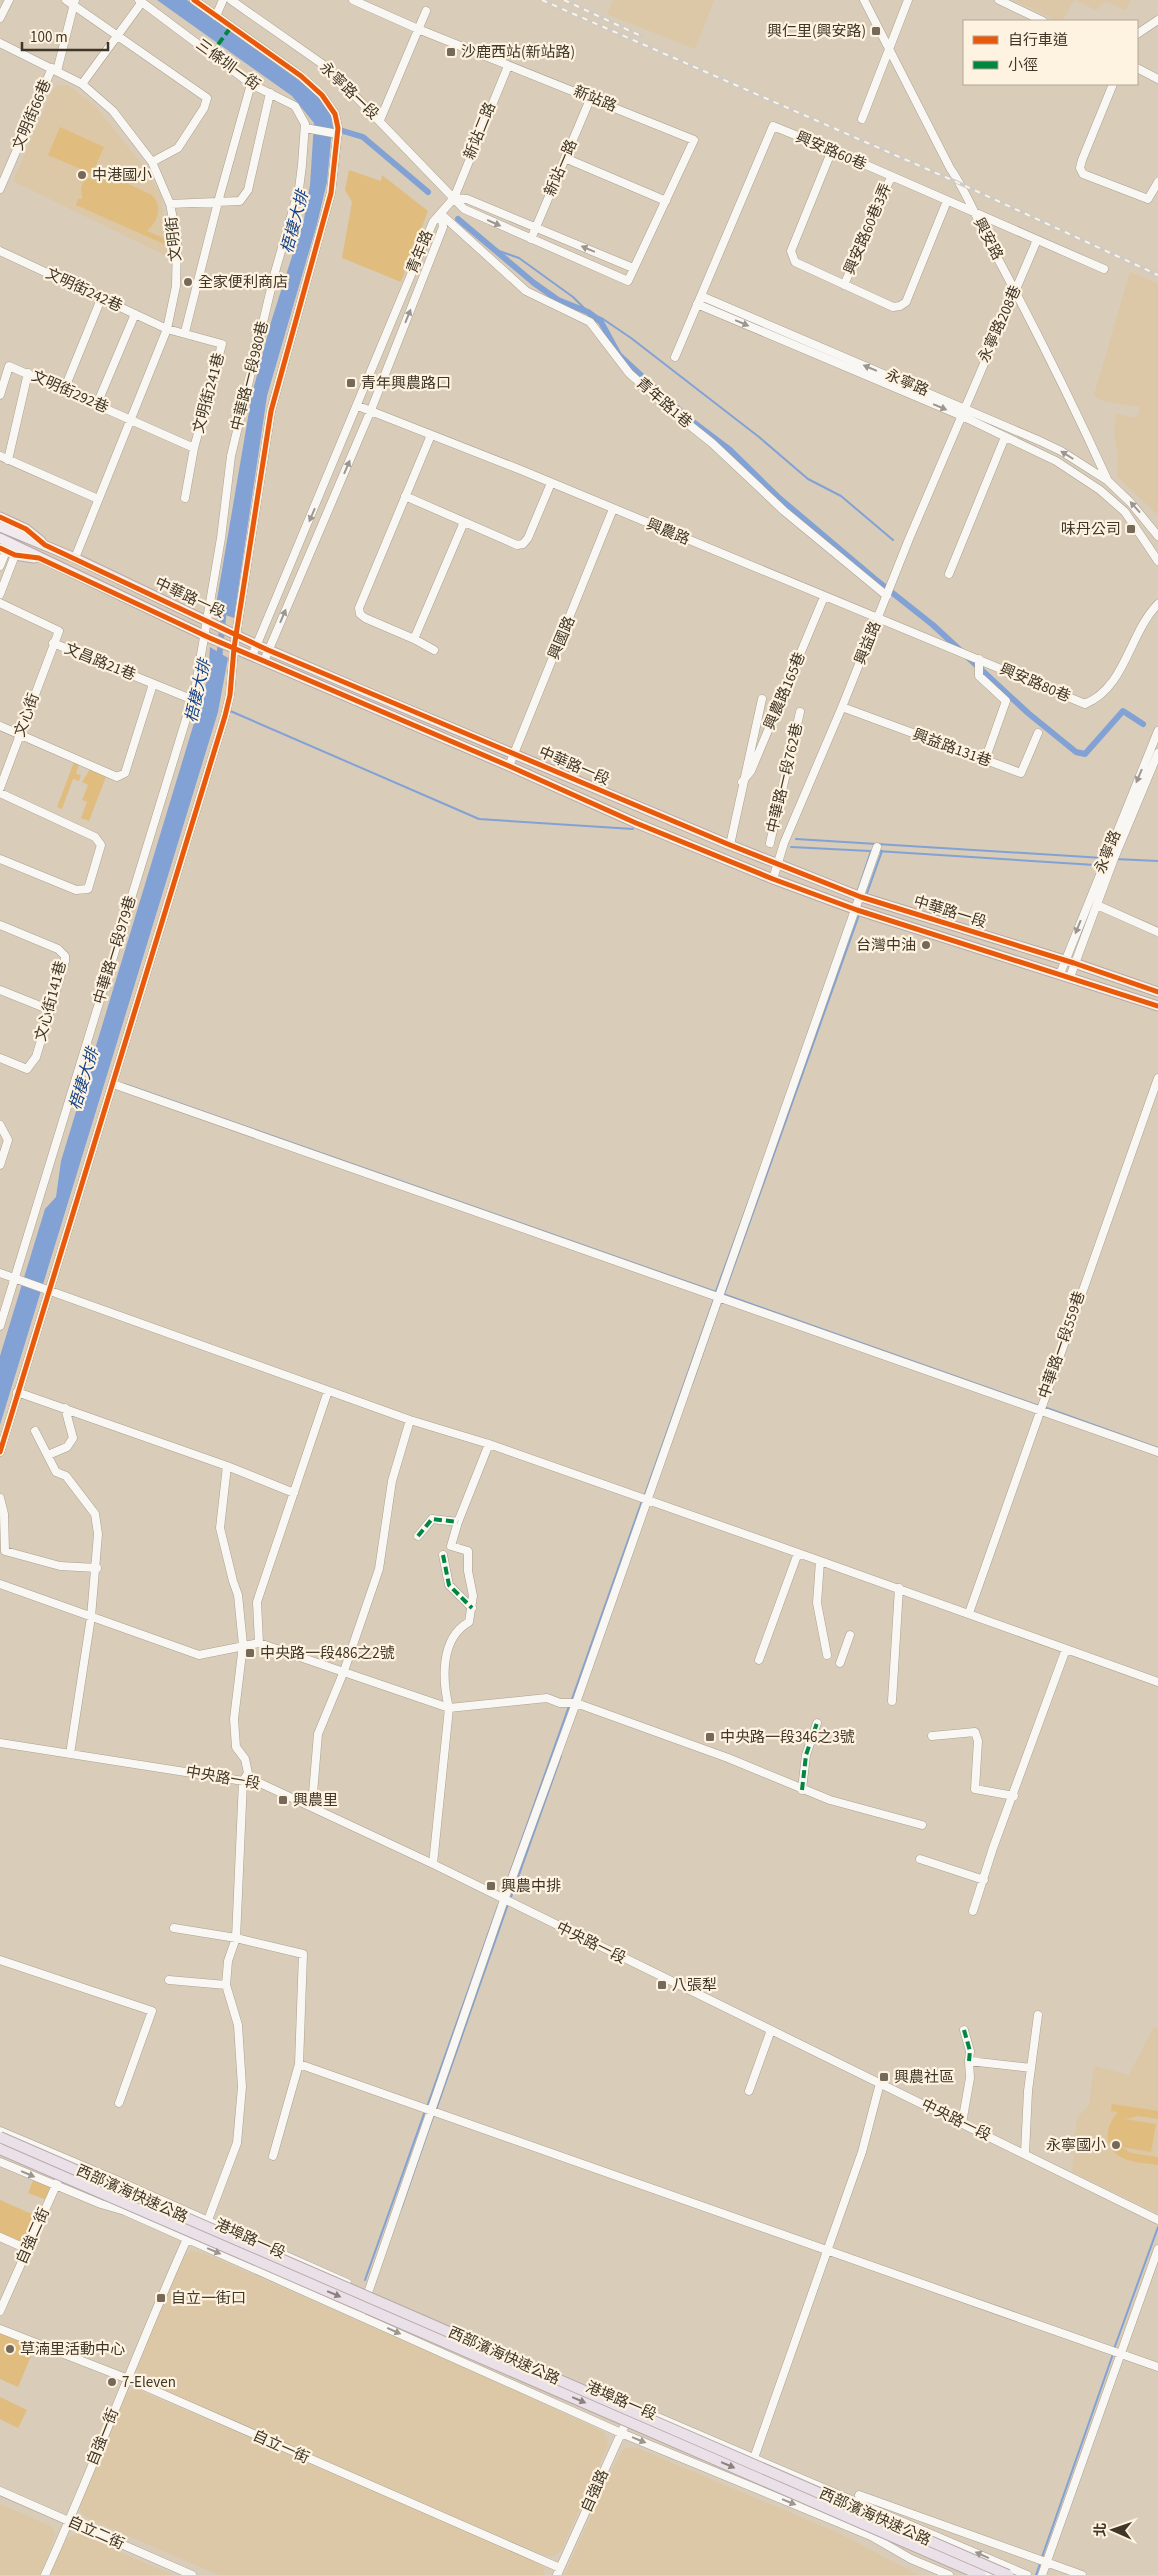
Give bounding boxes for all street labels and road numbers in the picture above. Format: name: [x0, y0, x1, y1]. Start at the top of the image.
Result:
street label: 三條圳一街: [191, 34, 265, 96]
street label: 永寧路一段: [315, 57, 383, 125]
street label: 文明街66巷: [8, 76, 56, 154]
street label: 新站路: [570, 81, 620, 117]
street label: 新站二路: [459, 99, 501, 163]
street label: 興安路60巷: [792, 127, 870, 175]
street label: 新站一路: [540, 136, 582, 200]
street label: 興安路60巷3弄: [839, 180, 897, 278]
street label: 興安路: [968, 214, 1008, 264]
street label: 文明街: [161, 216, 187, 262]
street label: 青年路: [402, 227, 438, 277]
street label: 文明街242巷: [42, 263, 126, 317]
street label: 永寧路208巷: [974, 282, 1026, 366]
street label: 中華路一段980巷: [226, 319, 274, 433]
street label: 文明街241巷: [188, 350, 230, 436]
street label: 永寧路: [882, 365, 932, 401]
street label: 文明街292巷: [28, 366, 112, 418]
street label: 青年路1巷: [632, 373, 696, 433]
street label: 興農路: [643, 514, 693, 550]
street label: 中華路一段: [152, 573, 228, 623]
street label: 興國路: [544, 613, 580, 663]
street label: 興益路: [850, 618, 886, 668]
street label: 文昌路21巷: [61, 638, 139, 686]
street label: 興農路165巷: [759, 649, 811, 733]
street label: 興安路80巷: [996, 659, 1074, 707]
street label: 文心街: [9, 690, 45, 740]
street label: 中華路一段762巷: [762, 721, 808, 835]
street label: 興益路131巷: [910, 724, 994, 772]
street label: 中華路一段: [535, 742, 613, 790]
street label: 永寧路: [1090, 827, 1126, 877]
street label: 中華路一段: [911, 891, 989, 933]
street label: 中華路一段979巷: [89, 893, 141, 1007]
street label: 文心街141巷: [30, 958, 72, 1044]
street label: 中華路一段559巷: [1034, 1288, 1090, 1402]
street label: 中央路一段: [184, 1761, 262, 1795]
street label: 中央路一段: [553, 1917, 629, 1969]
street label: 中央路一段: [918, 2094, 994, 2146]
street label: 西部濱海快速公路: [73, 2160, 191, 2228]
street label: 自強二街: [11, 2204, 55, 2268]
street label: 港埠路一段: [211, 2214, 289, 2264]
street label: 西部濱海快速公路: [445, 2322, 563, 2390]
street label: 港埠路一段: [582, 2377, 660, 2425]
street label: 自強一街: [82, 2405, 124, 2469]
street label: 自立一街: [249, 2425, 313, 2469]
street label: 自強路: [576, 2466, 614, 2516]
street label: 西部濱海快速公路: [816, 2483, 934, 2551]
street label: 自立二街: [64, 2511, 128, 2555]

